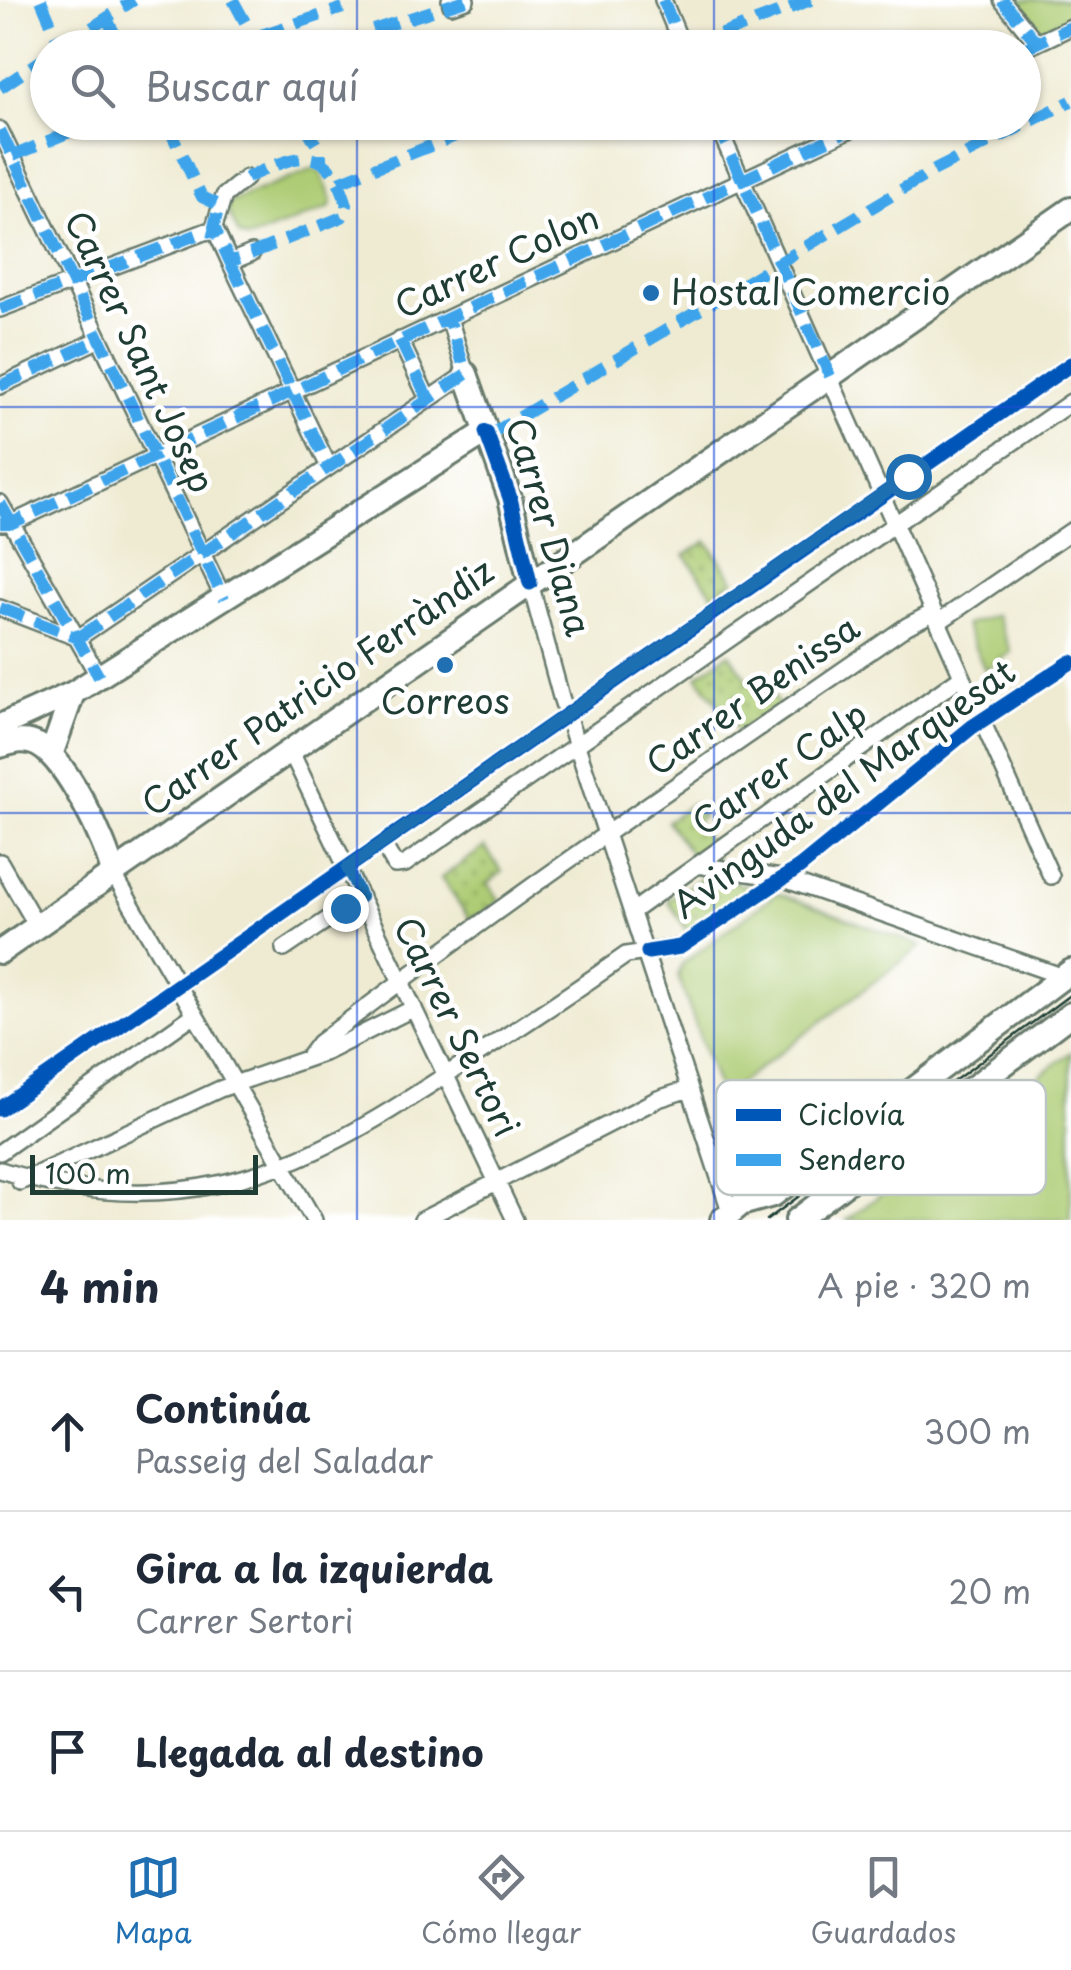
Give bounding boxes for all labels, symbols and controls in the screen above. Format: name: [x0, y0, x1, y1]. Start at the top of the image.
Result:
search box: [30, 30, 1041, 140]
text: Buscar aquí: [145, 57, 359, 114]
icon: search: [65, 58, 120, 113]
street label: Carrer Colon: [385, 189, 607, 330]
street label: Carrer Sant Josep: [53, 201, 230, 501]
place label: Hostal Comercio: [671, 264, 950, 317]
marker: Hostal Comercio: [640, 282, 662, 304]
street label: Carrer Diana: [494, 411, 607, 642]
route start: [886, 454, 932, 500]
street label: Carrer Patricio Ferràndiz: [130, 544, 504, 828]
street label: Carrer Benissa: [634, 600, 869, 787]
street label: Avinguda del Marquesat: [660, 644, 1025, 930]
marker: Correos: [434, 654, 456, 676]
place label: Correos: [380, 673, 510, 726]
street label: Carrer Calp: [680, 687, 877, 847]
route end: [323, 886, 369, 932]
street label: Carrer Sertori: [382, 907, 534, 1145]
legend: [716, 1080, 1046, 1195]
text: Ciclovía: [798, 1092, 905, 1135]
text: Sendero: [798, 1137, 906, 1180]
scale bar: [30, 1150, 258, 1194]
text: 100 m: [45, 1151, 131, 1194]
text: 4 min: [40, 1254, 160, 1317]
text: A pie · 320 m: [818, 1261, 1031, 1309]
text: Continúa: [135, 1379, 311, 1436]
icon: ahead: [40, 1404, 95, 1459]
text: 300 m: [923, 1407, 1031, 1455]
text: Passeig del Saladar: [135, 1436, 433, 1484]
text: Gira a la izquierda: [135, 1539, 493, 1596]
icon: left: [40, 1564, 95, 1619]
text: 20 m: [949, 1567, 1031, 1615]
text: Carrer Sertori: [135, 1596, 353, 1644]
text: Llegada al destino: [135, 1723, 484, 1780]
icon: arrive: [40, 1724, 95, 1779]
tab: Mapa: [115, 1850, 192, 1953]
tab: Cómo llegar: [421, 1850, 581, 1953]
tab: Guardados: [811, 1850, 956, 1953]

